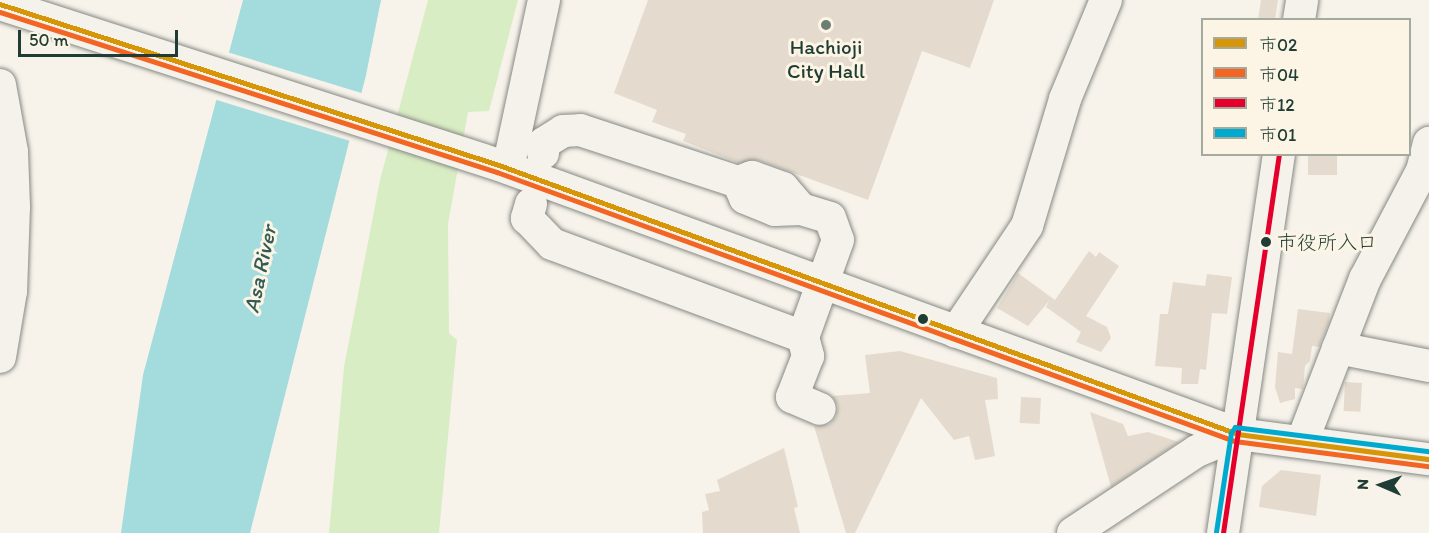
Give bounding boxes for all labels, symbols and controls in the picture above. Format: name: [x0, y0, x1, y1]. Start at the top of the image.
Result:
scale bar: [21, 18, 182, 56]
marker: Hachioji City Hall: [819, 18, 833, 32]
legend: [1201, 18, 1411, 156]
text: 50 m: [29, 29, 69, 51]
place label: Hachioji City Hall: [787, 34, 865, 84]
text: 市02: [1259, 34, 1298, 56]
text: 市04: [1259, 64, 1299, 86]
text: 市12: [1259, 94, 1295, 116]
text: 市01: [1259, 124, 1296, 146]
water label: Asa River: [238, 223, 282, 315]
place label: 市役所入口: [1277, 230, 1377, 254]
marker: 市役所入口: [1260, 236, 1272, 248]
unlabelled marker: [917, 313, 929, 325]
north arrow: [1351, 455, 1411, 515]
text: N: [1353, 479, 1372, 490]

